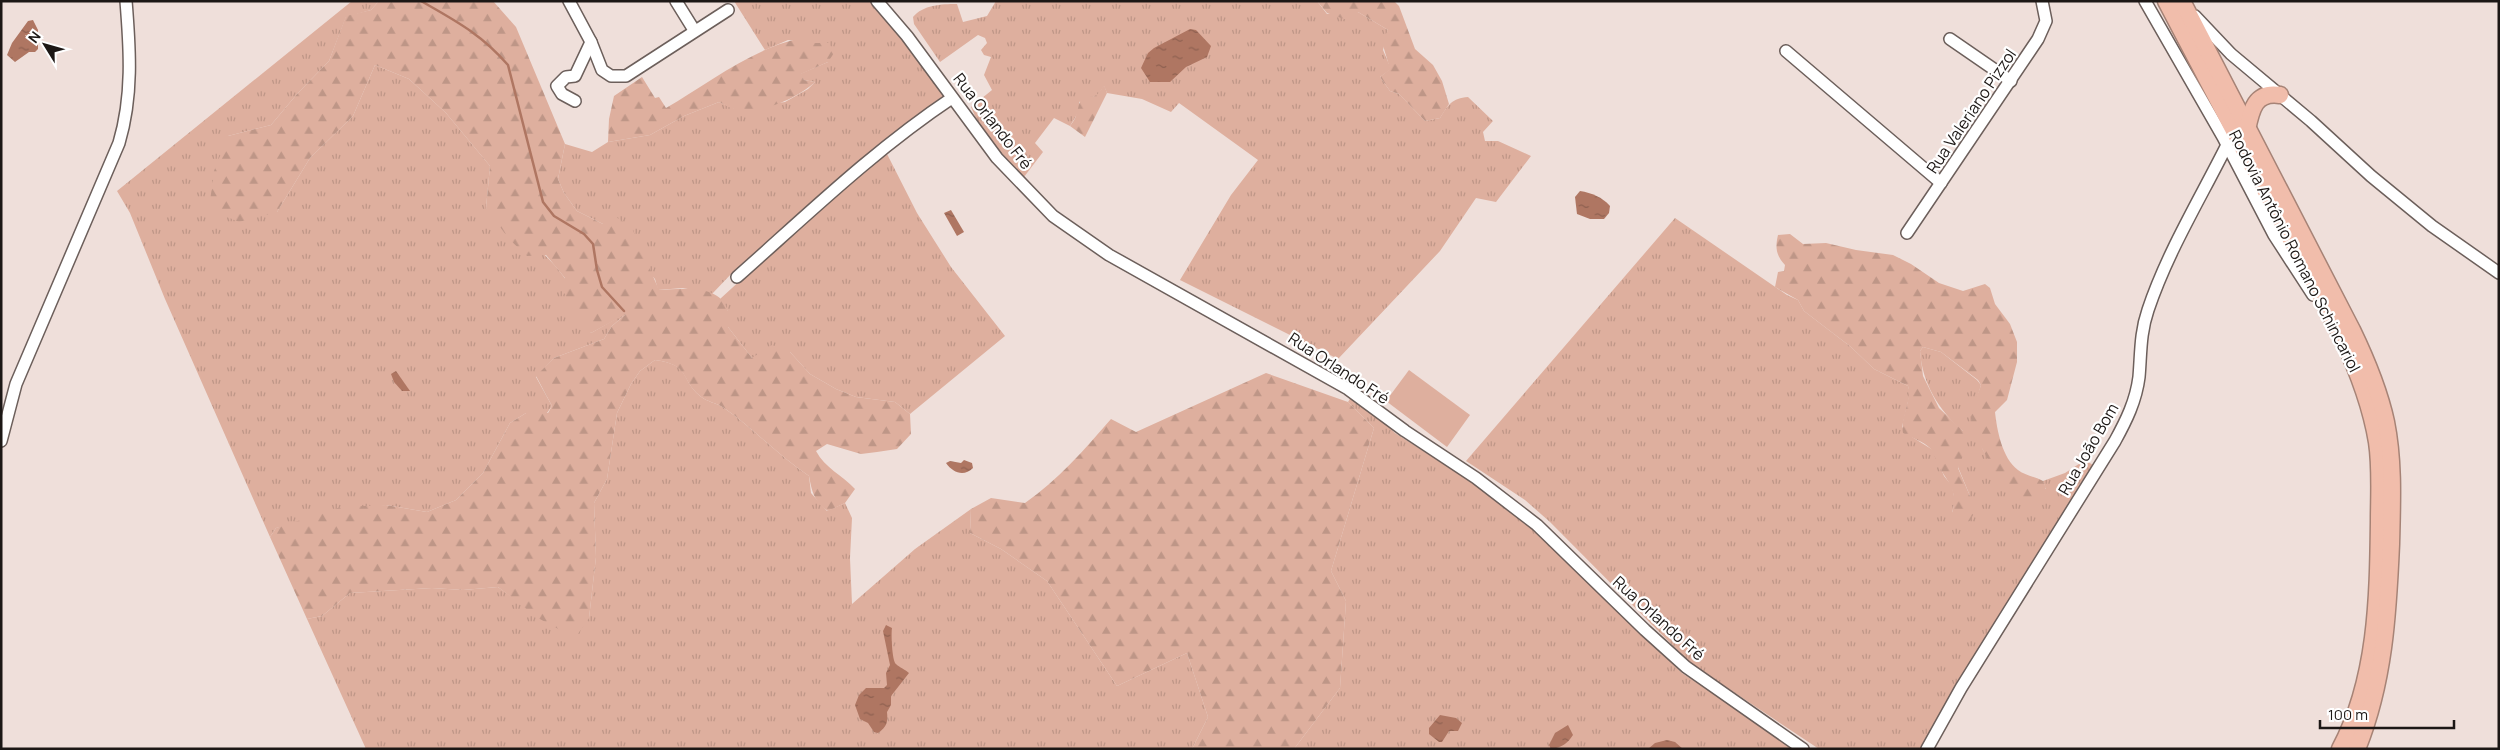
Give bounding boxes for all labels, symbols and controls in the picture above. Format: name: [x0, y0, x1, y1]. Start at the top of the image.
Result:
north arrow: [20, 20, 70, 70]
text: N: [24, 27, 45, 47]
street label: Rua Valeriano Pizzol: [1921, 44, 2021, 178]
street label: Rua Orlando Fré: [948, 68, 1038, 174]
street label: Rodovia Antônio Romano Schincariol: [2224, 126, 2366, 376]
street label: Rua Orlando Fré: [1284, 327, 1394, 409]
street label: Rua João Bom: [2053, 399, 2123, 499]
street label: Rua Orlando Fré: [1608, 571, 1710, 665]
scale bar: [2320, 698, 2454, 730]
text: 100 m: [2328, 704, 2368, 725]

